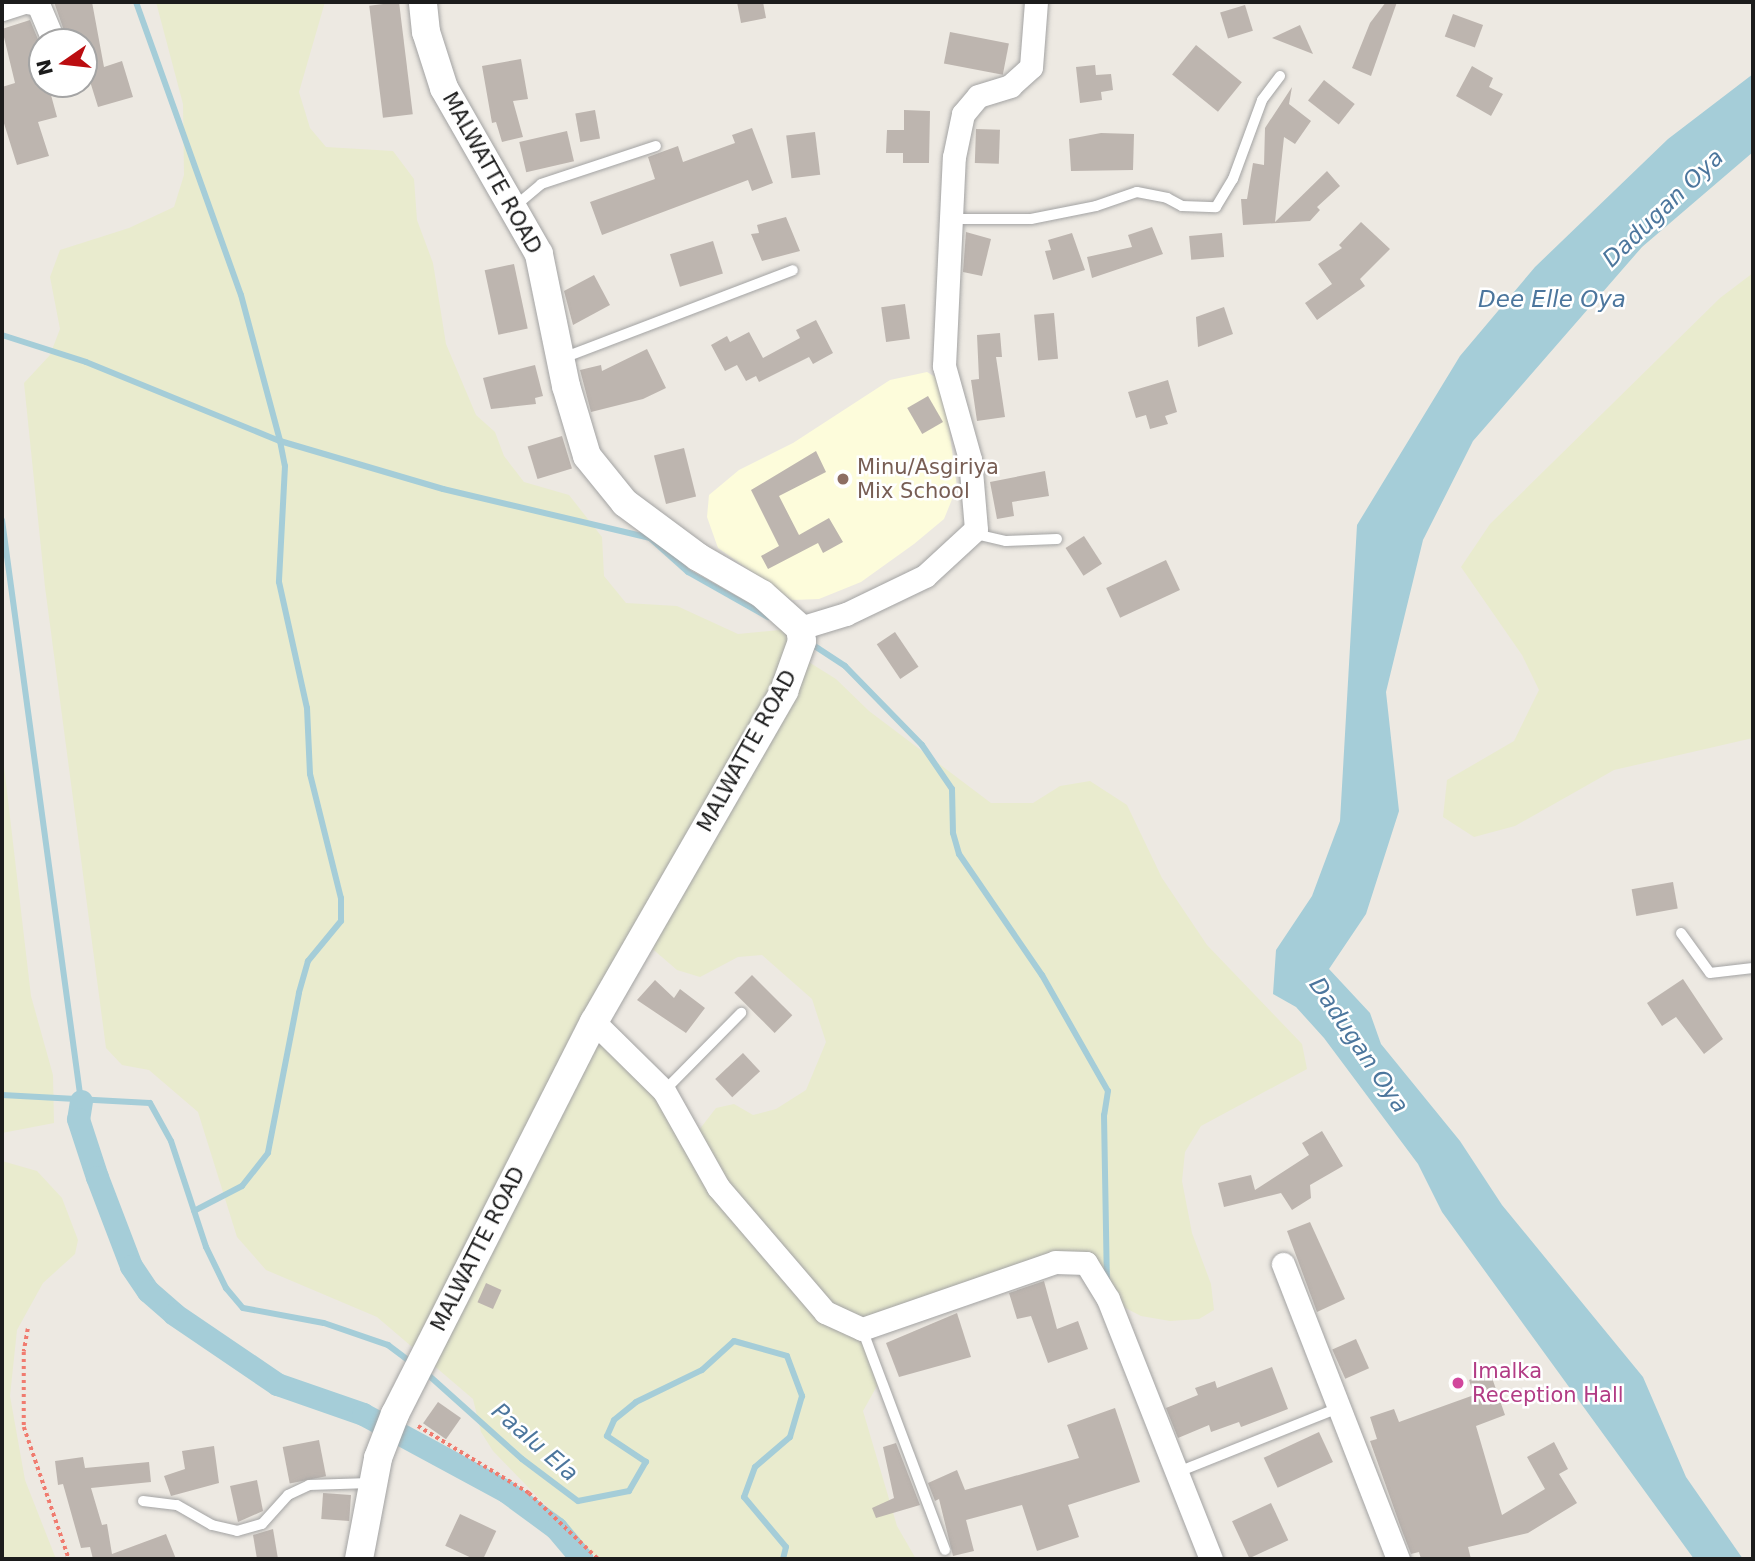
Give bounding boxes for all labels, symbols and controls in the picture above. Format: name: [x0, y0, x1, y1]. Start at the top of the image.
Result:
north arrow: [28, 28, 98, 98]
text: N: [32, 57, 57, 78]
street label: MALWATTE ROAD: [437, 88, 547, 258]
water label: Dadugan Oya: [1597, 143, 1729, 273]
water label: Dee Elle Oya: [1478, 285, 1626, 313]
place label: Minu/Asgiriya Mix School: [857, 454, 999, 504]
marker: Minu/Asgiriya Mix School: [835, 471, 851, 487]
street label: MALWATTE ROAD: [692, 666, 802, 836]
water label: Dadugan Oya: [1304, 972, 1414, 1118]
street label: MALWATTE ROAD: [426, 1163, 530, 1335]
place label: Imalka Reception Hall: [1472, 1358, 1624, 1408]
marker: Imalka Reception Hall: [1450, 1375, 1466, 1391]
water label: Paalu Ela: [486, 1397, 584, 1487]

